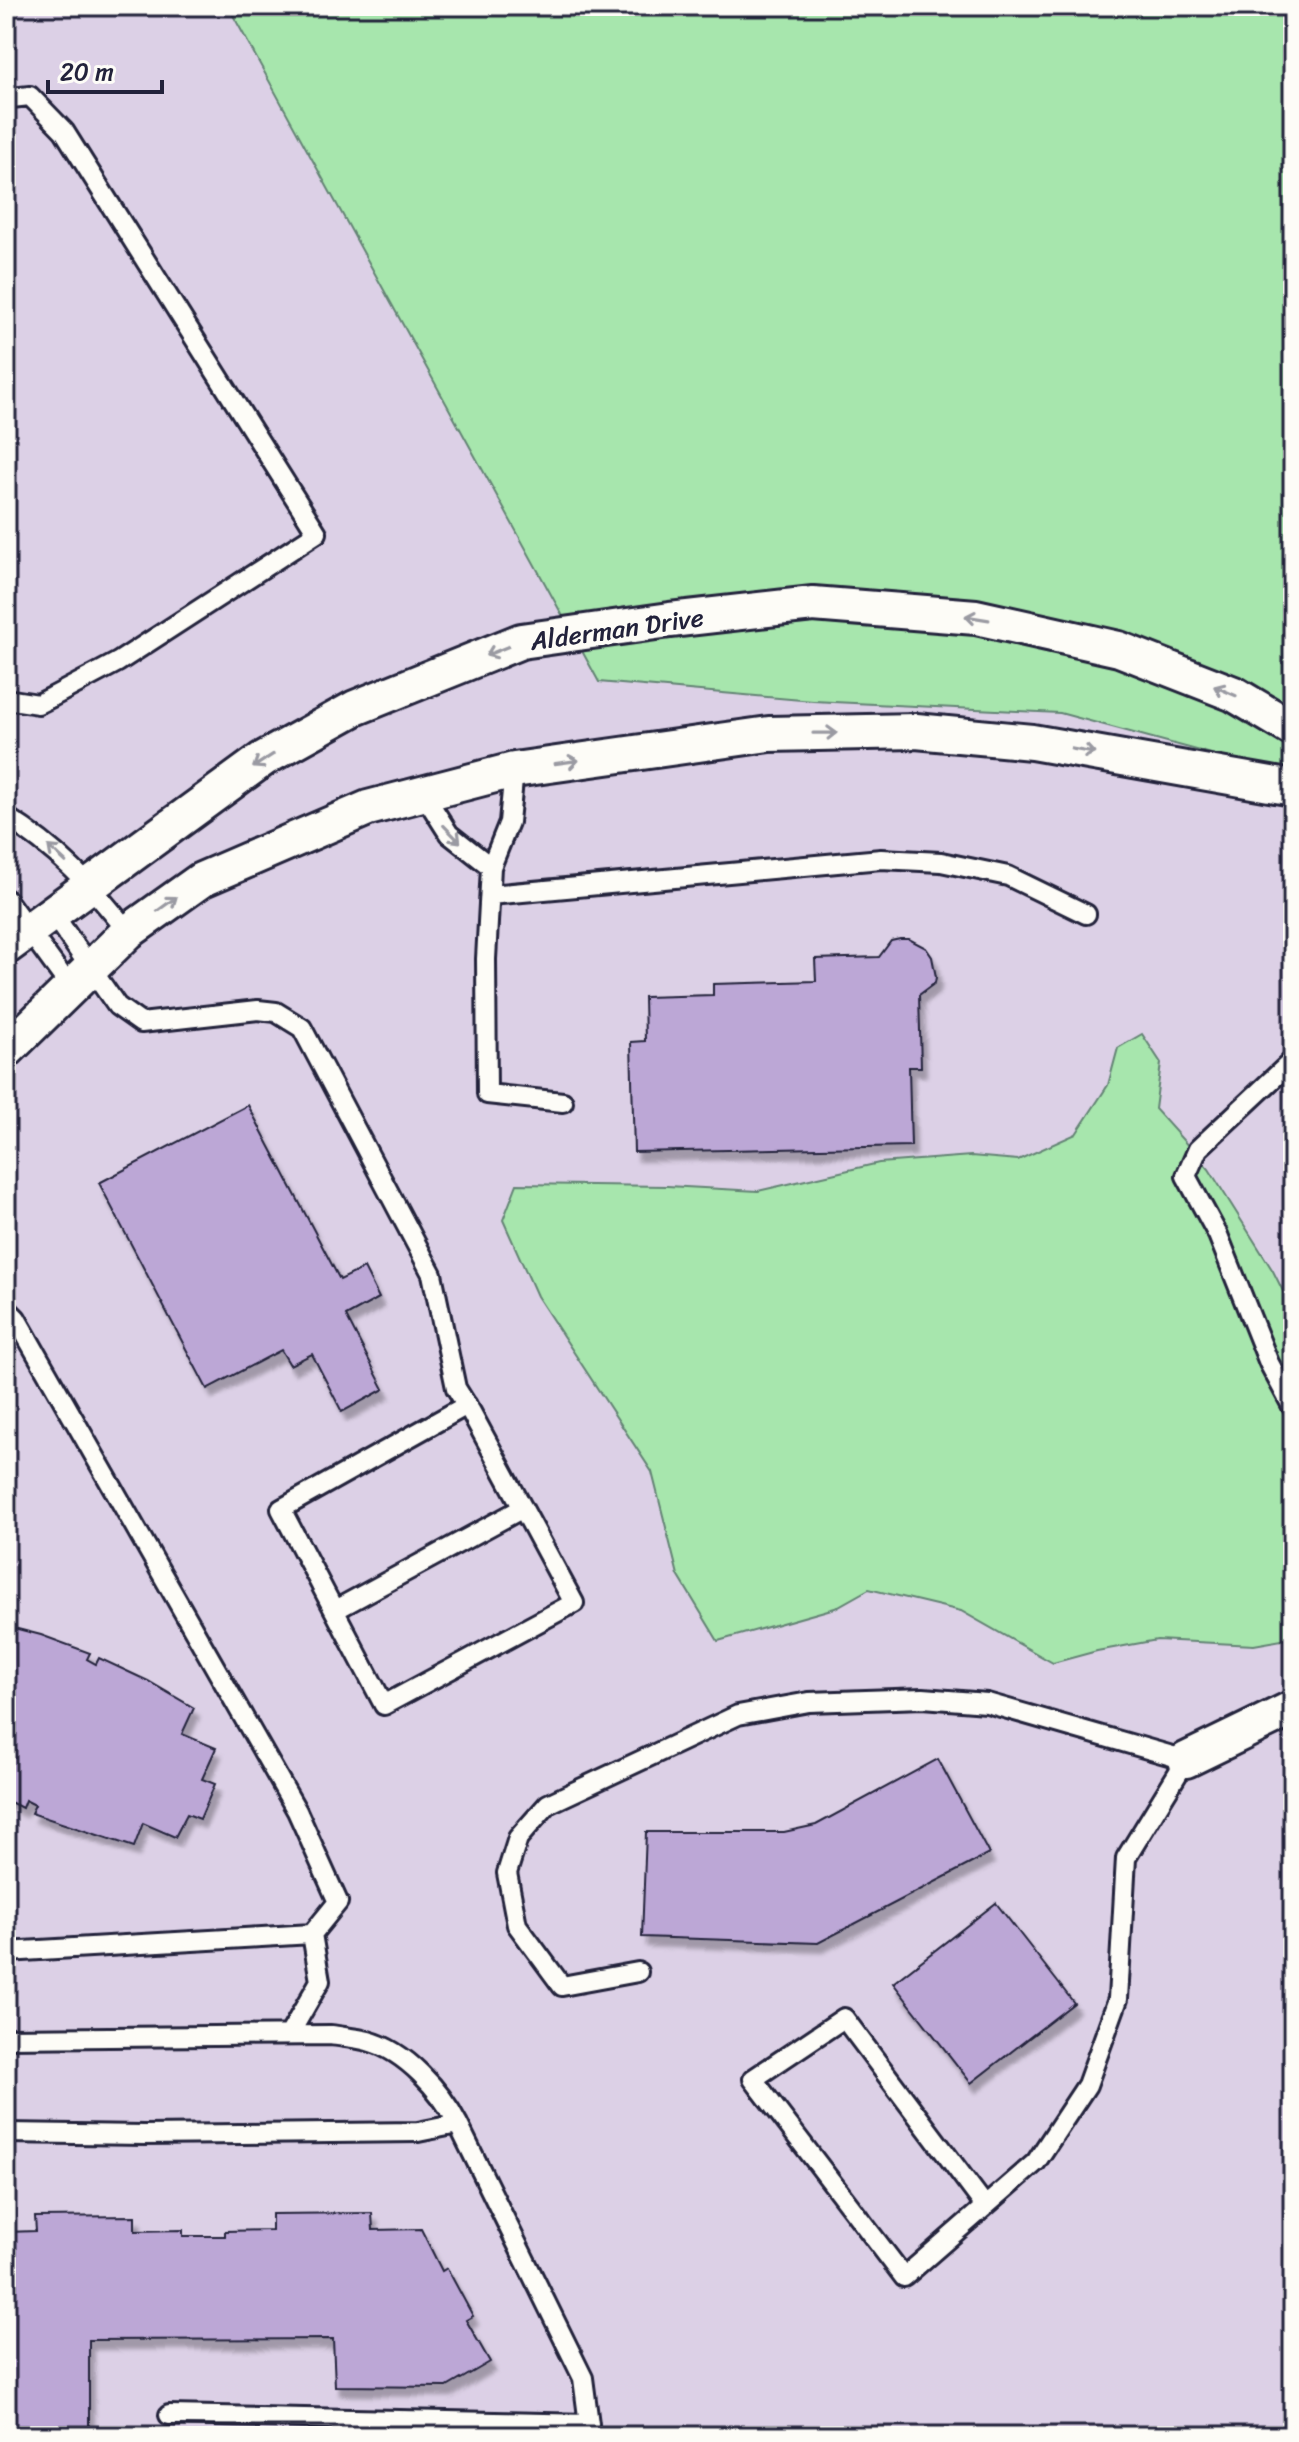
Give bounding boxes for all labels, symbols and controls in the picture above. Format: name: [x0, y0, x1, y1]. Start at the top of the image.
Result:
scale bar: [48, 44, 162, 94]
text: 20 m: [60, 51, 114, 93]
street label: Alderman Drive: [526, 594, 707, 664]
one-way arrow: [964, 610, 990, 625]
one-way arrow: [485, 644, 510, 659]
one-way arrow: [1213, 682, 1238, 697]
one-way arrow: [811, 725, 838, 741]
one-way arrow: [1070, 745, 1096, 760]
one-way arrow: [252, 752, 274, 769]
one-way arrow: [554, 754, 579, 769]
one-way arrow: [443, 824, 462, 844]
one-way arrow: [47, 844, 67, 863]
one-way arrow: [155, 896, 177, 912]

